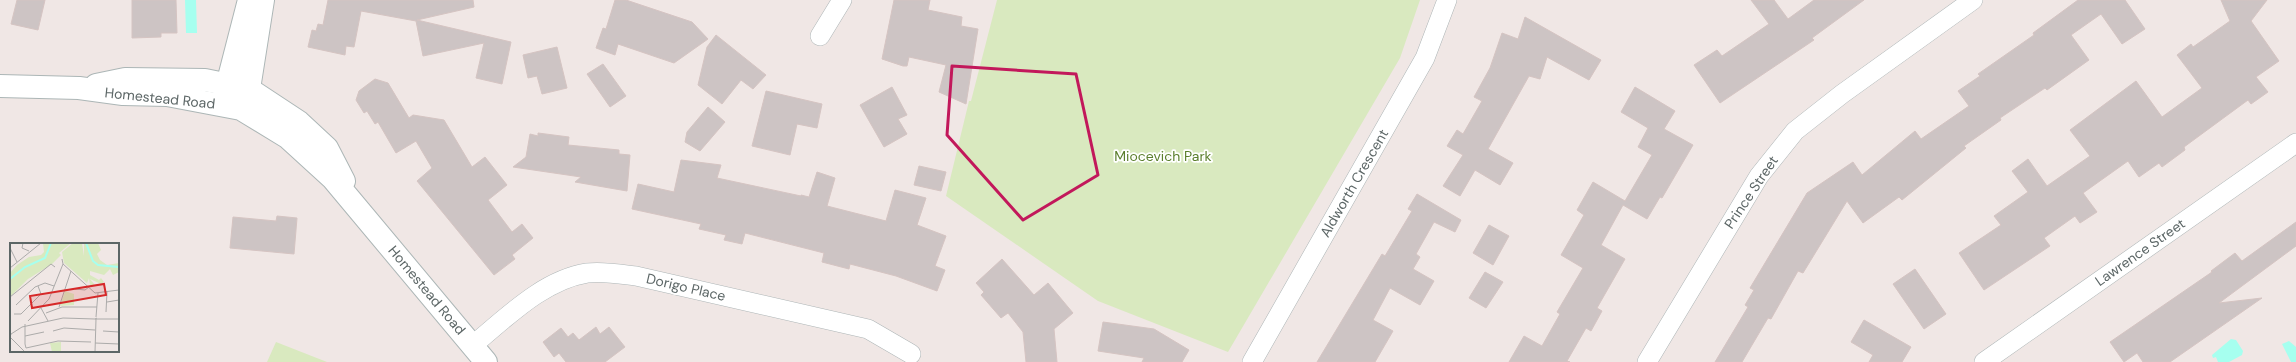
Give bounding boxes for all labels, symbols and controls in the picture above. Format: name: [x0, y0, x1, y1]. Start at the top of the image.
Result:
street label: Homestead Road: [104, 83, 216, 113]
street label: Aldworth Crescent: [1316, 126, 1392, 240]
park label: Miocevich Park: [1114, 147, 1212, 165]
street label: Prince Street: [1720, 152, 1782, 232]
street label: Lawrence Street: [2091, 214, 2189, 290]
street label: Homestead Road: [384, 242, 470, 338]
inset map: [10, 243, 119, 352]
street label: Dorigo Place: [645, 269, 727, 305]

